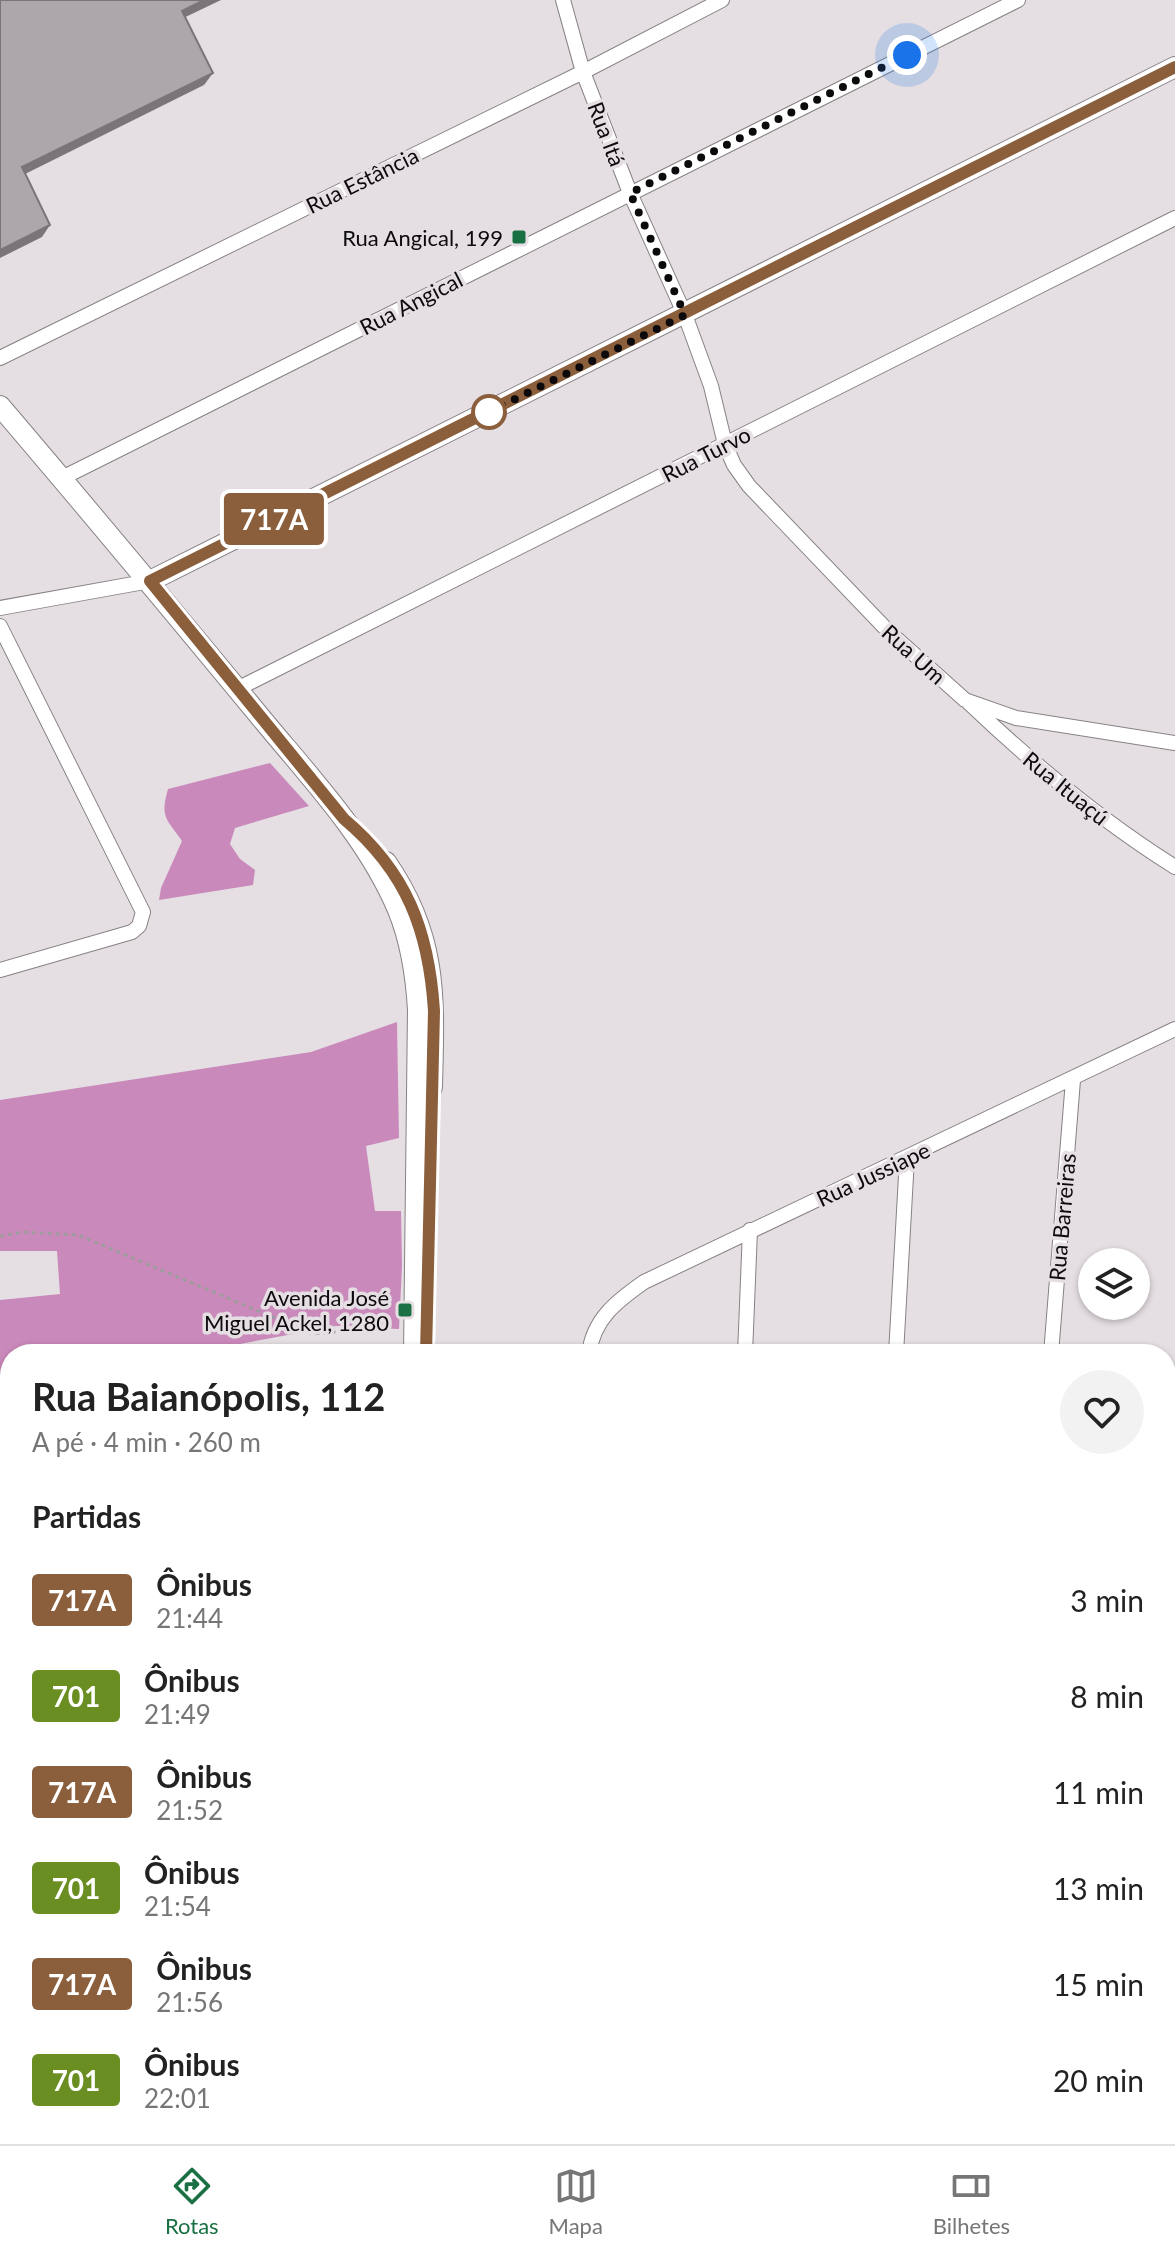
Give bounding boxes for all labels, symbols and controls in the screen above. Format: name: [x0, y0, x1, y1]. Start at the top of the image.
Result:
your location: [887, 35, 927, 75]
street label: Rua Itá: [582, 98, 632, 170]
street label: Rua Estância: [301, 141, 423, 219]
place label: Rua Angical, 199: [342, 224, 503, 251]
marker: Rua Angical, 199: [510, 228, 528, 246]
street label: Rua Angical: [355, 266, 467, 340]
unlabelled marker: [472, 395, 506, 429]
street label: Rua Turvo: [657, 420, 755, 488]
line badge: 717A: [218, 493, 330, 545]
text: 717A: [240, 502, 308, 536]
street label: Rua Um: [877, 619, 951, 689]
street label: Rua Ituaçú: [1018, 745, 1114, 831]
street label: Rua Jussiape: [812, 1136, 934, 1212]
street label: Rua Barreiras: [1043, 1152, 1081, 1282]
map controls: [1078, 1248, 1150, 1320]
button: layers: [1078, 1248, 1150, 1320]
place label: Avenida José Miguel Ackel, 1280: [204, 1284, 389, 1336]
marker: Avenida José Miguel Ackel, 1280: [396, 1301, 414, 1319]
button: heart: [1060, 1370, 1144, 1454]
text: Rua Baianópolis, 112: [32, 1373, 385, 1419]
text: A pé · 4 min · 260 m: [32, 1426, 261, 1458]
text: Partidas: [32, 1498, 141, 1534]
text: Ônibus: [156, 1566, 252, 1602]
text: 3 min: [1070, 1582, 1144, 1618]
text: 717A: [48, 1583, 116, 1617]
text: 21:44: [156, 1602, 223, 1634]
text: Ônibus: [144, 1662, 240, 1698]
text: 8 min: [1070, 1678, 1144, 1714]
text: 701: [52, 1679, 100, 1713]
text: 21:49: [144, 1698, 211, 1730]
text: Ônibus: [156, 1758, 252, 1794]
text: 11 min: [1053, 1774, 1144, 1810]
text: 717A: [48, 1775, 116, 1809]
text: 21:52: [156, 1794, 223, 1826]
text: Ônibus: [144, 1854, 240, 1890]
text: 13 min: [1053, 1870, 1144, 1906]
text: 701: [52, 1871, 100, 1905]
text: 21:54: [144, 1890, 211, 1922]
text: Ônibus: [156, 1950, 252, 1986]
text: 15 min: [1053, 1966, 1144, 2002]
text: 717A: [48, 1967, 116, 2001]
text: 21:56: [156, 1986, 223, 2018]
text: Ônibus: [144, 2046, 240, 2082]
text: 20 min: [1053, 2062, 1144, 2098]
text: 701: [52, 2063, 100, 2097]
text: 22:01: [144, 2082, 211, 2114]
tab: Rotas: [165, 2164, 219, 2239]
tab: Mapa: [549, 2164, 603, 2239]
tab: Bilhetes: [933, 2164, 1010, 2239]

